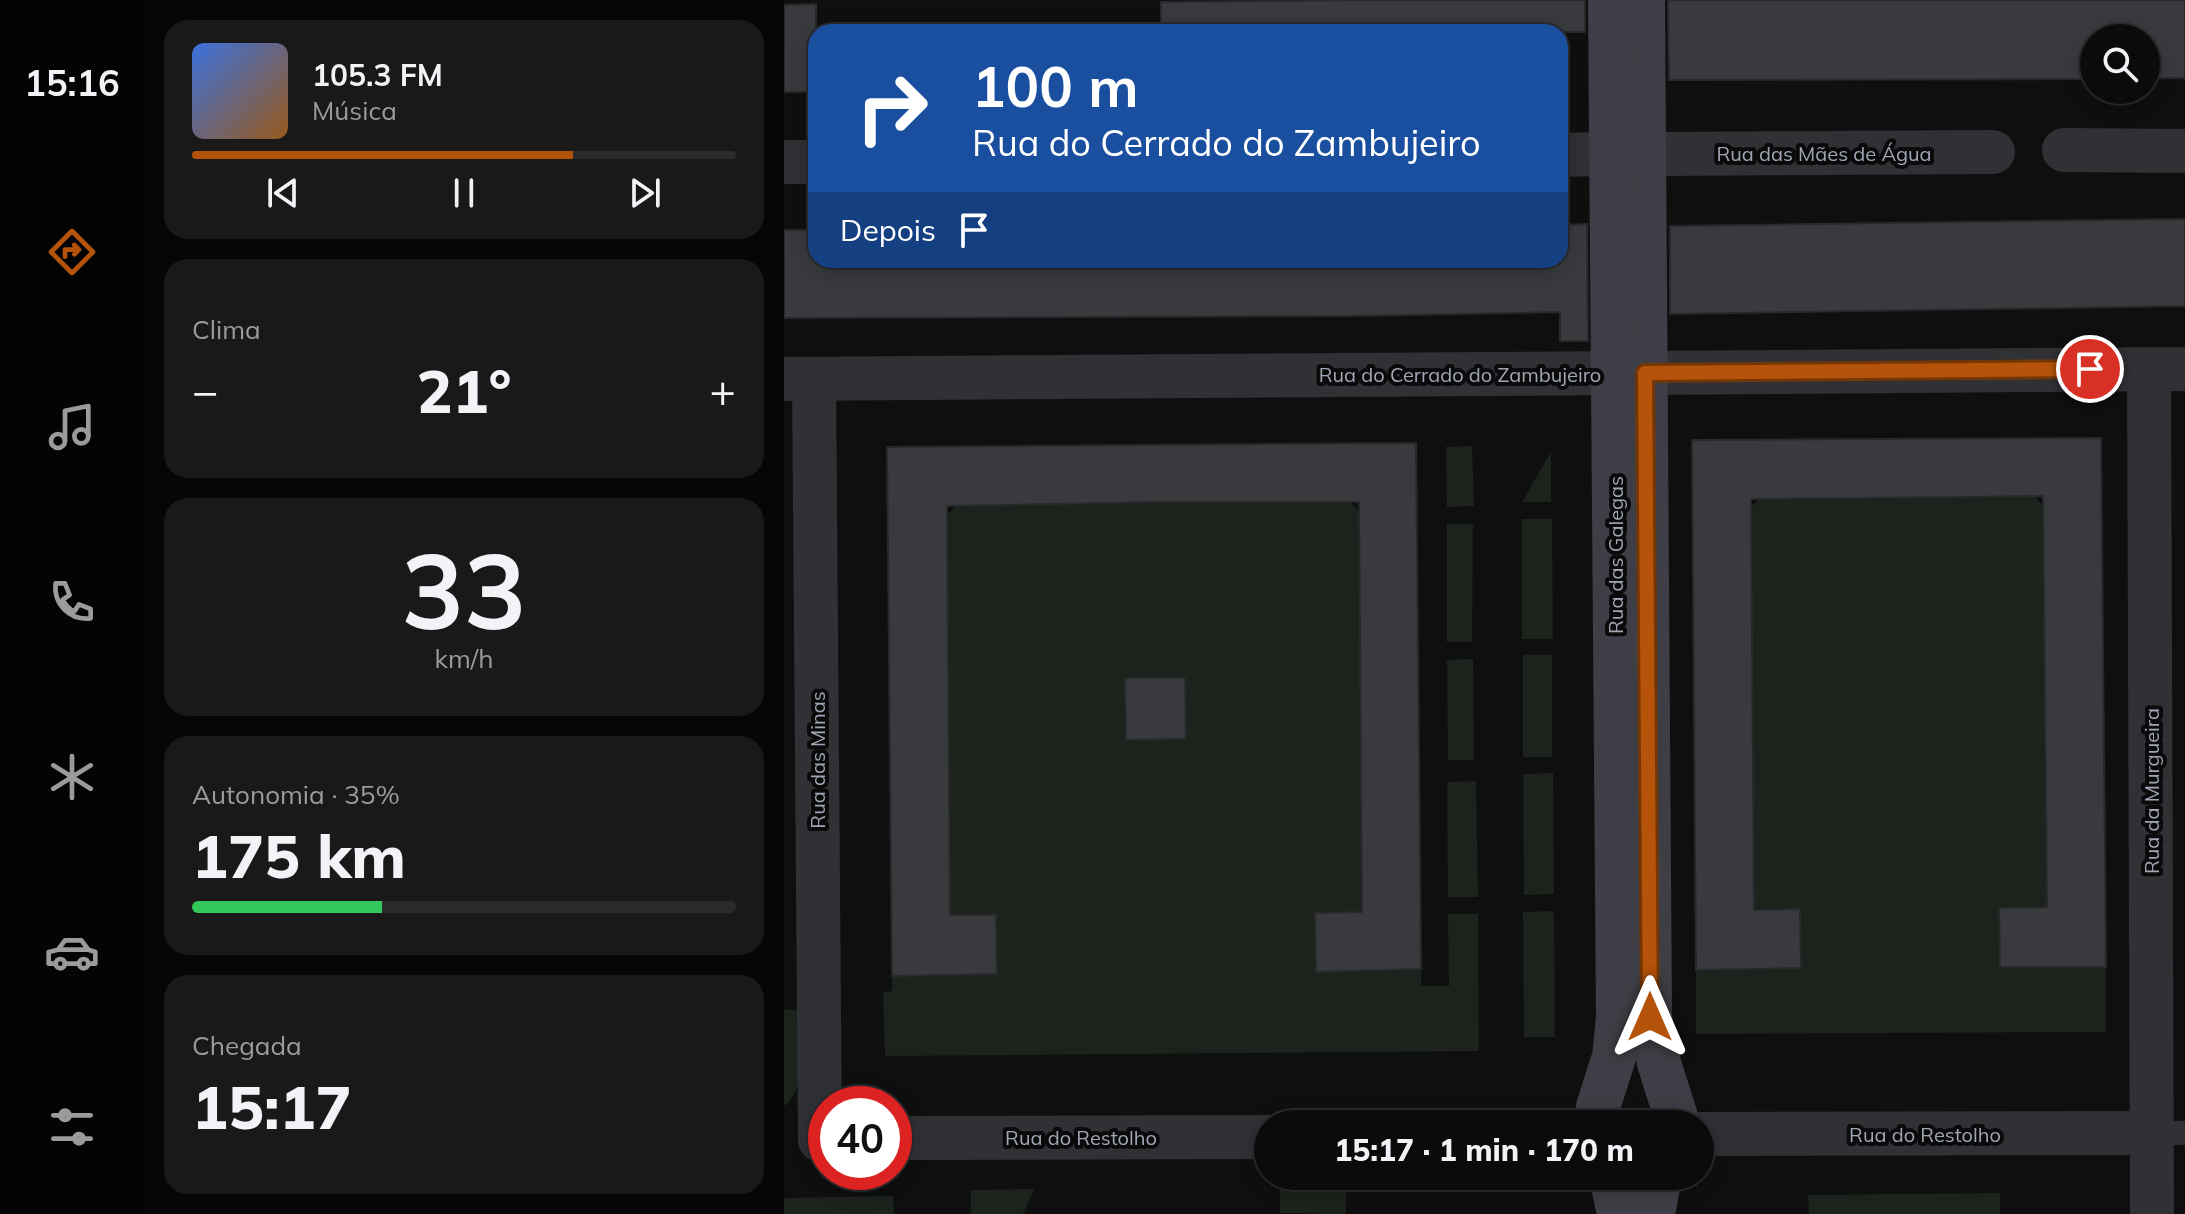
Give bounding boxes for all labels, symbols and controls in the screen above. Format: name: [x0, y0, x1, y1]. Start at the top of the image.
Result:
map controls: [2080, 24, 2160, 104]
button: search: [2080, 24, 2160, 104]
text: 100 m: [972, 51, 1139, 121]
text: 105.3 FM: [312, 56, 443, 94]
icon: right: [840, 56, 944, 160]
text: 15:16: [24, 60, 120, 105]
text: Música: [312, 94, 397, 127]
text: Rua do Cerrado do Zambujeiro: [972, 120, 1481, 165]
street label: Rua das Mães de Água: [1716, 141, 1932, 166]
icon: previous: [261, 171, 305, 215]
icon: pause: [442, 171, 486, 215]
icon: next: [623, 171, 667, 215]
icon: arrive: [952, 208, 996, 252]
text: Depois: [840, 211, 936, 249]
icon: directions: [44, 224, 100, 280]
text: Clima: [192, 313, 261, 346]
pin: [2056, 335, 2124, 403]
icon: arrive: [2068, 347, 2112, 391]
text: 21°: [416, 353, 512, 428]
street label: Rua do Cerrado do Zambujeiro: [1319, 362, 1601, 387]
text: −: [192, 363, 218, 418]
text: +: [710, 363, 736, 418]
icon: music: [44, 399, 100, 455]
street label: Rua das Galegas: [1603, 476, 1628, 634]
text: 33: [402, 524, 526, 655]
icon: phone: [44, 574, 100, 630]
text: km/h: [435, 642, 493, 675]
street label: Rua das Minas: [805, 691, 830, 829]
street label: Rua da Murgueira: [2139, 708, 2164, 874]
icon: climate: [44, 749, 100, 805]
text: Autonomia · 35%: [192, 778, 400, 811]
text: 175 km: [192, 818, 406, 893]
icon: car: [44, 924, 100, 980]
position arrow: [1608, 975, 1692, 1059]
text: Chegada: [192, 1029, 302, 1062]
text: 15:17: [192, 1069, 352, 1144]
speed limit sign: 40: [808, 1086, 912, 1190]
icon: filters: [44, 1099, 100, 1155]
street label: Rua do Restolho: [1849, 1122, 2001, 1147]
street label: Rua do Restolho: [1005, 1125, 1157, 1150]
text: 15:17 · 1 min · 170 m: [1334, 1131, 1634, 1169]

